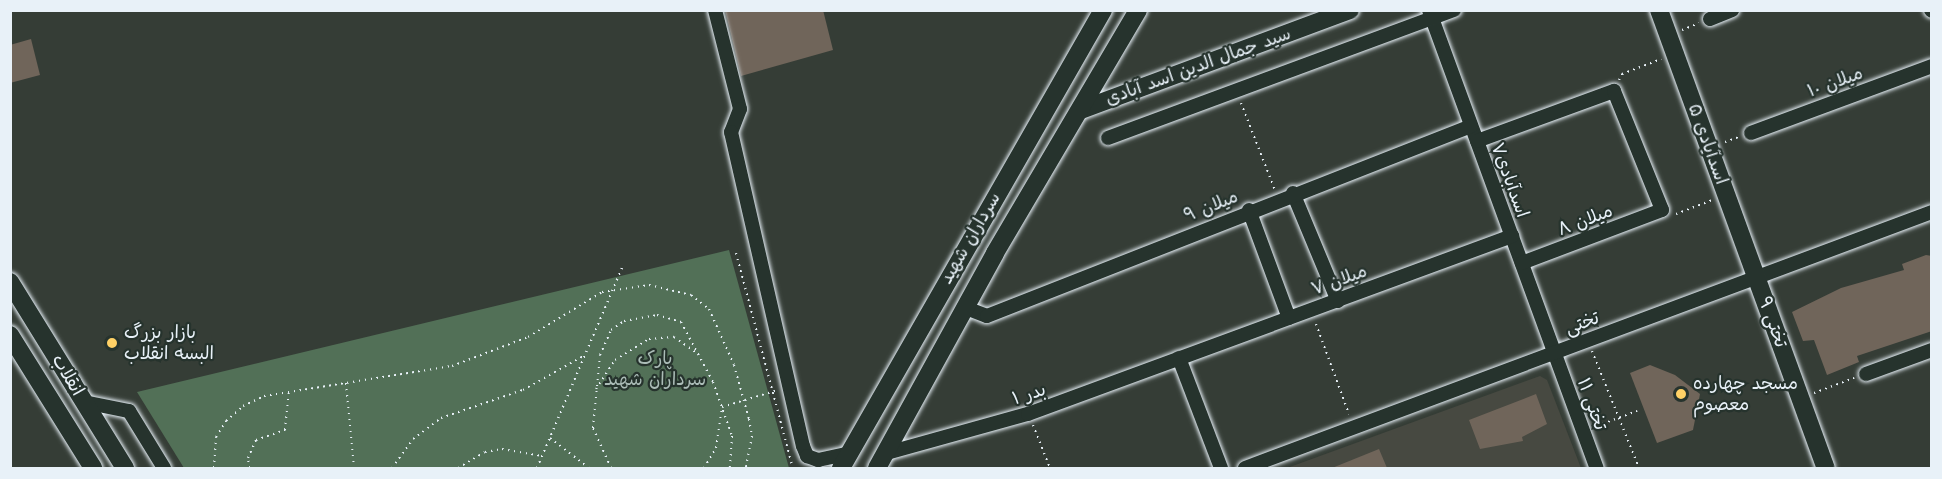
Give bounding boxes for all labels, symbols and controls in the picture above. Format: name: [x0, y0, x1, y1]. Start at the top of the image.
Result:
street label: سید جمال الدین اسد آبادی: [1102, 22, 1294, 110]
street label: میلان ۱۰: [1804, 62, 1866, 102]
street label: اسدآیادی ۵: [1683, 101, 1733, 187]
street label: اسدآبادی۷: [1487, 140, 1533, 220]
street label: میلان ۹: [1181, 185, 1241, 227]
street label: سرداران شهید: [935, 188, 1005, 288]
street label: میلان ۸: [1554, 200, 1616, 240]
street label: میلان ۷: [1308, 260, 1370, 300]
street label: تختی ۹: [1754, 294, 1792, 350]
street label: تختی: [1562, 307, 1602, 339]
place label: بازار بزرگ البسه انقلاب: [124, 322, 214, 364]
marker: بازار بزرگ البسه انقلاب: [105, 336, 119, 350]
park label: پارک سرداران شهید: [604, 348, 706, 391]
street label: انقلاب: [47, 350, 89, 400]
place label: مسجد چهارده معصوم: [1693, 373, 1798, 416]
street label: تختی ۱۱: [1573, 375, 1611, 433]
street label: بدر ۱: [1010, 378, 1048, 410]
marker: مسجد چهارده معصوم: [1674, 387, 1688, 401]

